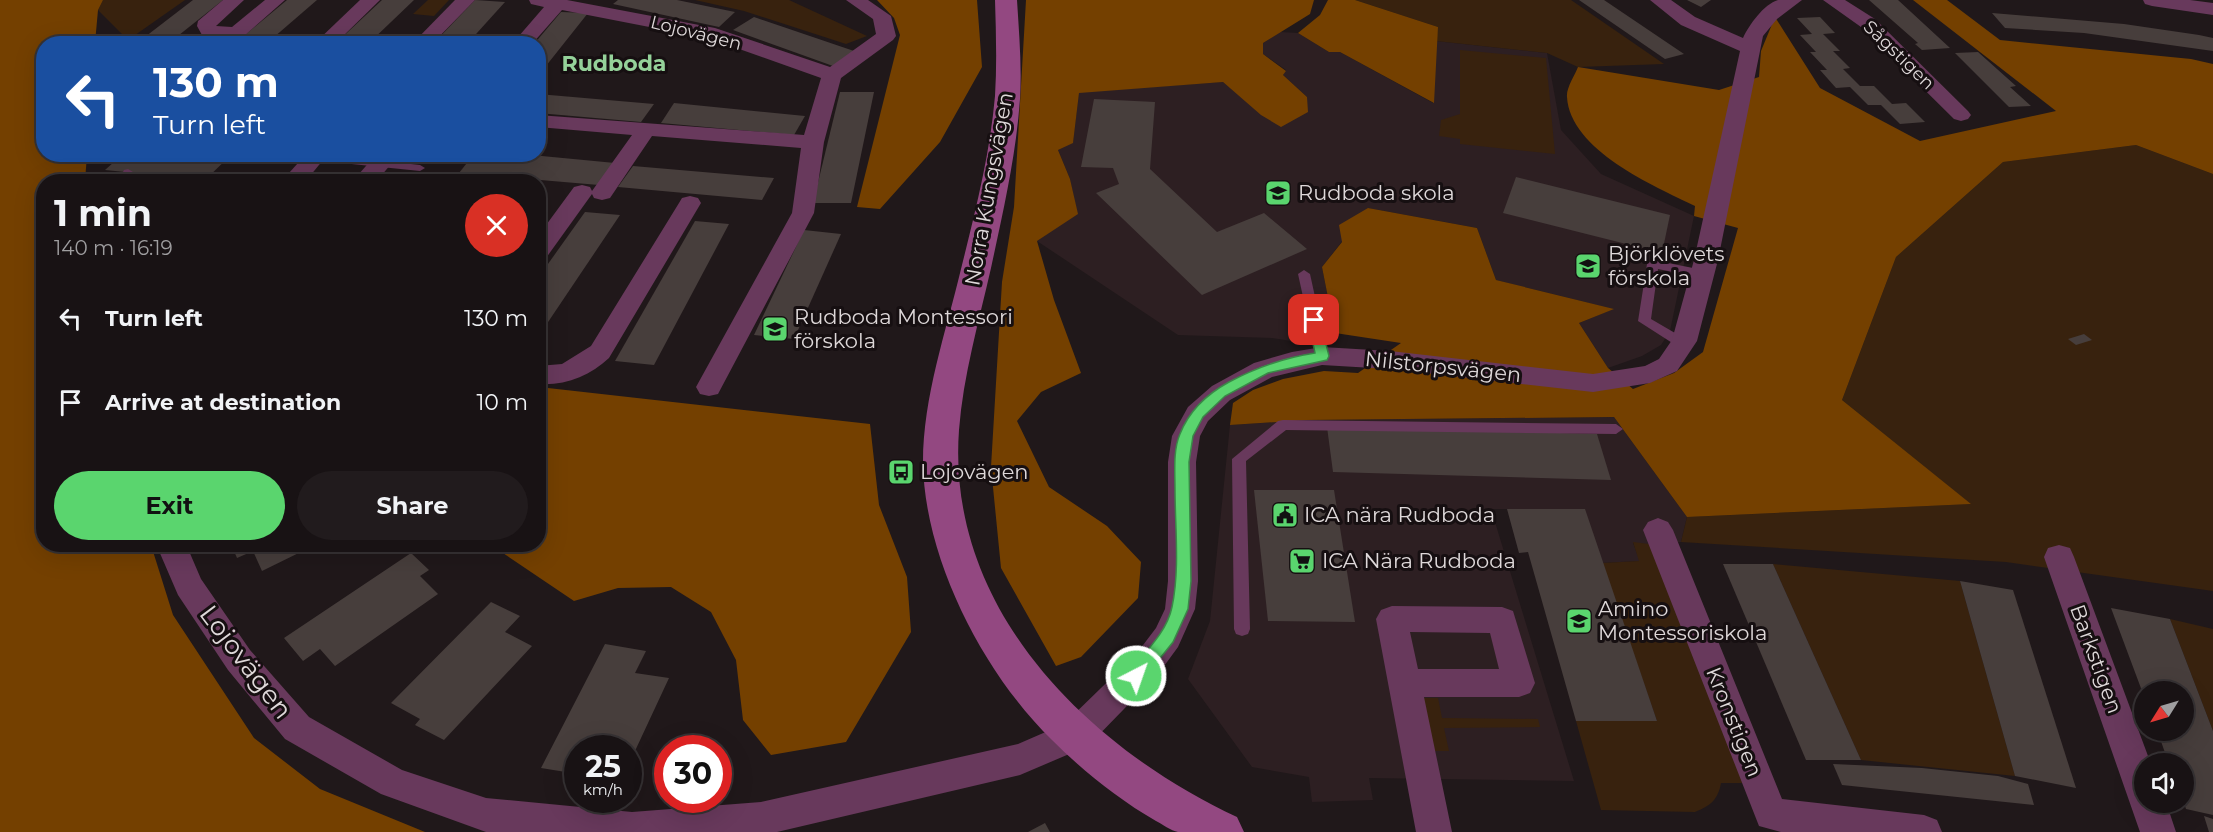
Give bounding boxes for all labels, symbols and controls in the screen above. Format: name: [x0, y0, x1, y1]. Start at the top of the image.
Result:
street label: Lojovägen: [648, 11, 744, 55]
street label: Sågstigen: [1859, 16, 1939, 94]
district label: Rudboda: [562, 50, 666, 77]
text: 130 m: [153, 56, 279, 108]
icon: left: [54, 60, 132, 138]
street label: Norra Kungsvägen: [959, 90, 1018, 288]
text: Turn left: [153, 108, 266, 141]
school or university icon: Rudboda skola: [1263, 178, 1293, 208]
place label: Rudboda skola: [1298, 180, 1455, 205]
text: 1 min: [54, 191, 152, 235]
button: close: [465, 194, 528, 257]
text: 140 m · 16:19: [54, 236, 173, 260]
place label: Björklövets förskola: [1608, 241, 1725, 290]
school or university icon: Björklövets förskola: [1573, 251, 1603, 281]
pin: [1288, 294, 1339, 345]
icon: left: [54, 302, 87, 335]
icon: arrive: [1297, 303, 1330, 336]
place label: Rudboda Montessori förskola: [794, 304, 1013, 353]
text: Turn left: [105, 305, 203, 332]
text: 130 m: [464, 305, 528, 332]
school or university icon: Rudboda Montessori förskola: [760, 314, 790, 344]
street label: Nilstorpsvägen: [1364, 346, 1522, 387]
icon: arrive: [54, 386, 87, 419]
text: Arrive at destination: [105, 389, 341, 416]
text: 10 m: [476, 389, 528, 416]
bus stop icon: Lojovägen: [886, 457, 916, 487]
place label: Lojovägen: [920, 459, 1029, 484]
button: Exit: [54, 471, 285, 540]
button: Share: [297, 471, 528, 540]
public building icon: ICA nära Rudboda: [1270, 500, 1300, 530]
place label: ICA nära Rudboda: [1304, 502, 1495, 527]
supermarket icon: ICA Nära Rudboda: [1287, 546, 1317, 576]
place label: ICA Nära Rudboda: [1322, 548, 1516, 573]
place label: Amino Montessoriskola: [1598, 596, 1767, 645]
street label: Lojovägen: [193, 599, 299, 725]
street label: Barkstigen: [2065, 601, 2128, 717]
school or university icon: Amino Montessoriskola: [1564, 606, 1594, 636]
position arrow: [1104, 644, 1168, 708]
street label: Kronstigen: [1701, 663, 1768, 780]
north arrow: [2134, 681, 2194, 741]
map controls: [2134, 681, 2194, 813]
speed limit sign: 30: [654, 735, 732, 813]
text: 25: [585, 748, 621, 785]
button: sound: [2134, 753, 2194, 813]
text: km/h: [583, 780, 623, 799]

